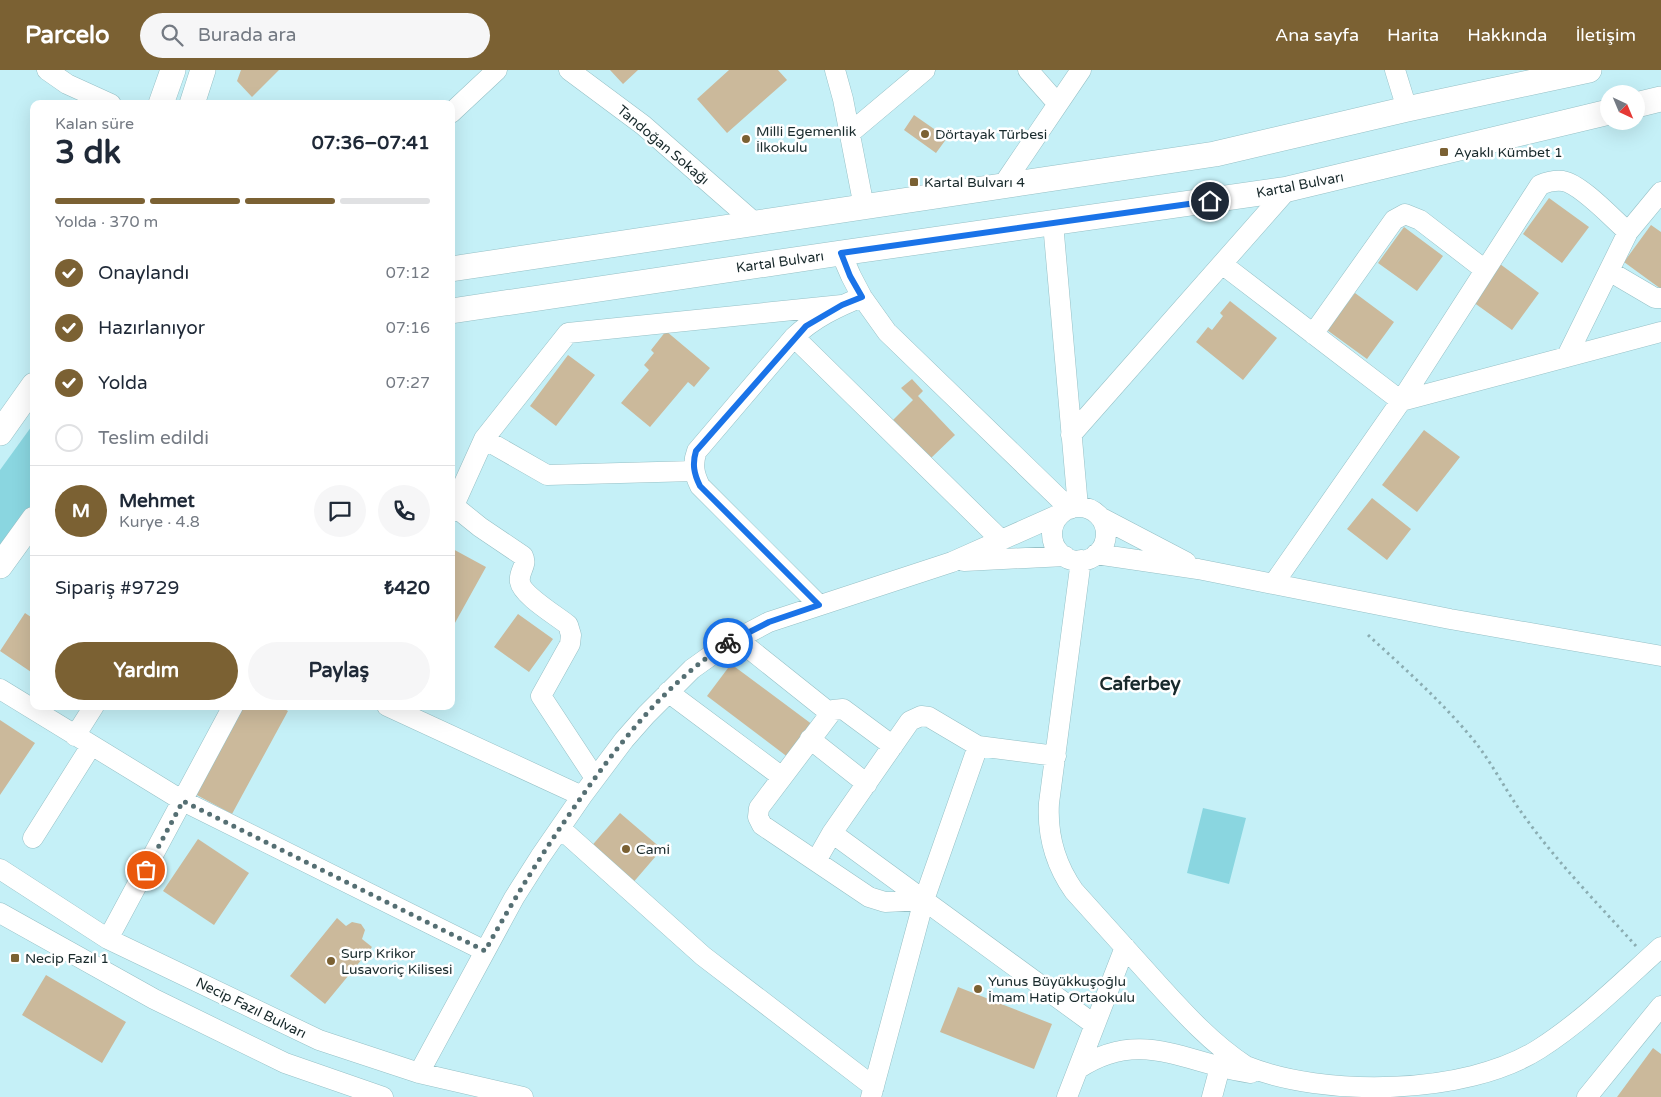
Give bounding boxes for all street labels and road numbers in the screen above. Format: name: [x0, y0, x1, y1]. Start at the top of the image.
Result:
street label: Tandoğan Sokağı: [614, 102, 712, 188]
street label: Kartal Bulvarı: [1255, 168, 1345, 202]
street label: Kartal Bulvarı: [735, 247, 825, 277]
street label: Necip Fazıl Bulvarı: [193, 974, 309, 1042]

